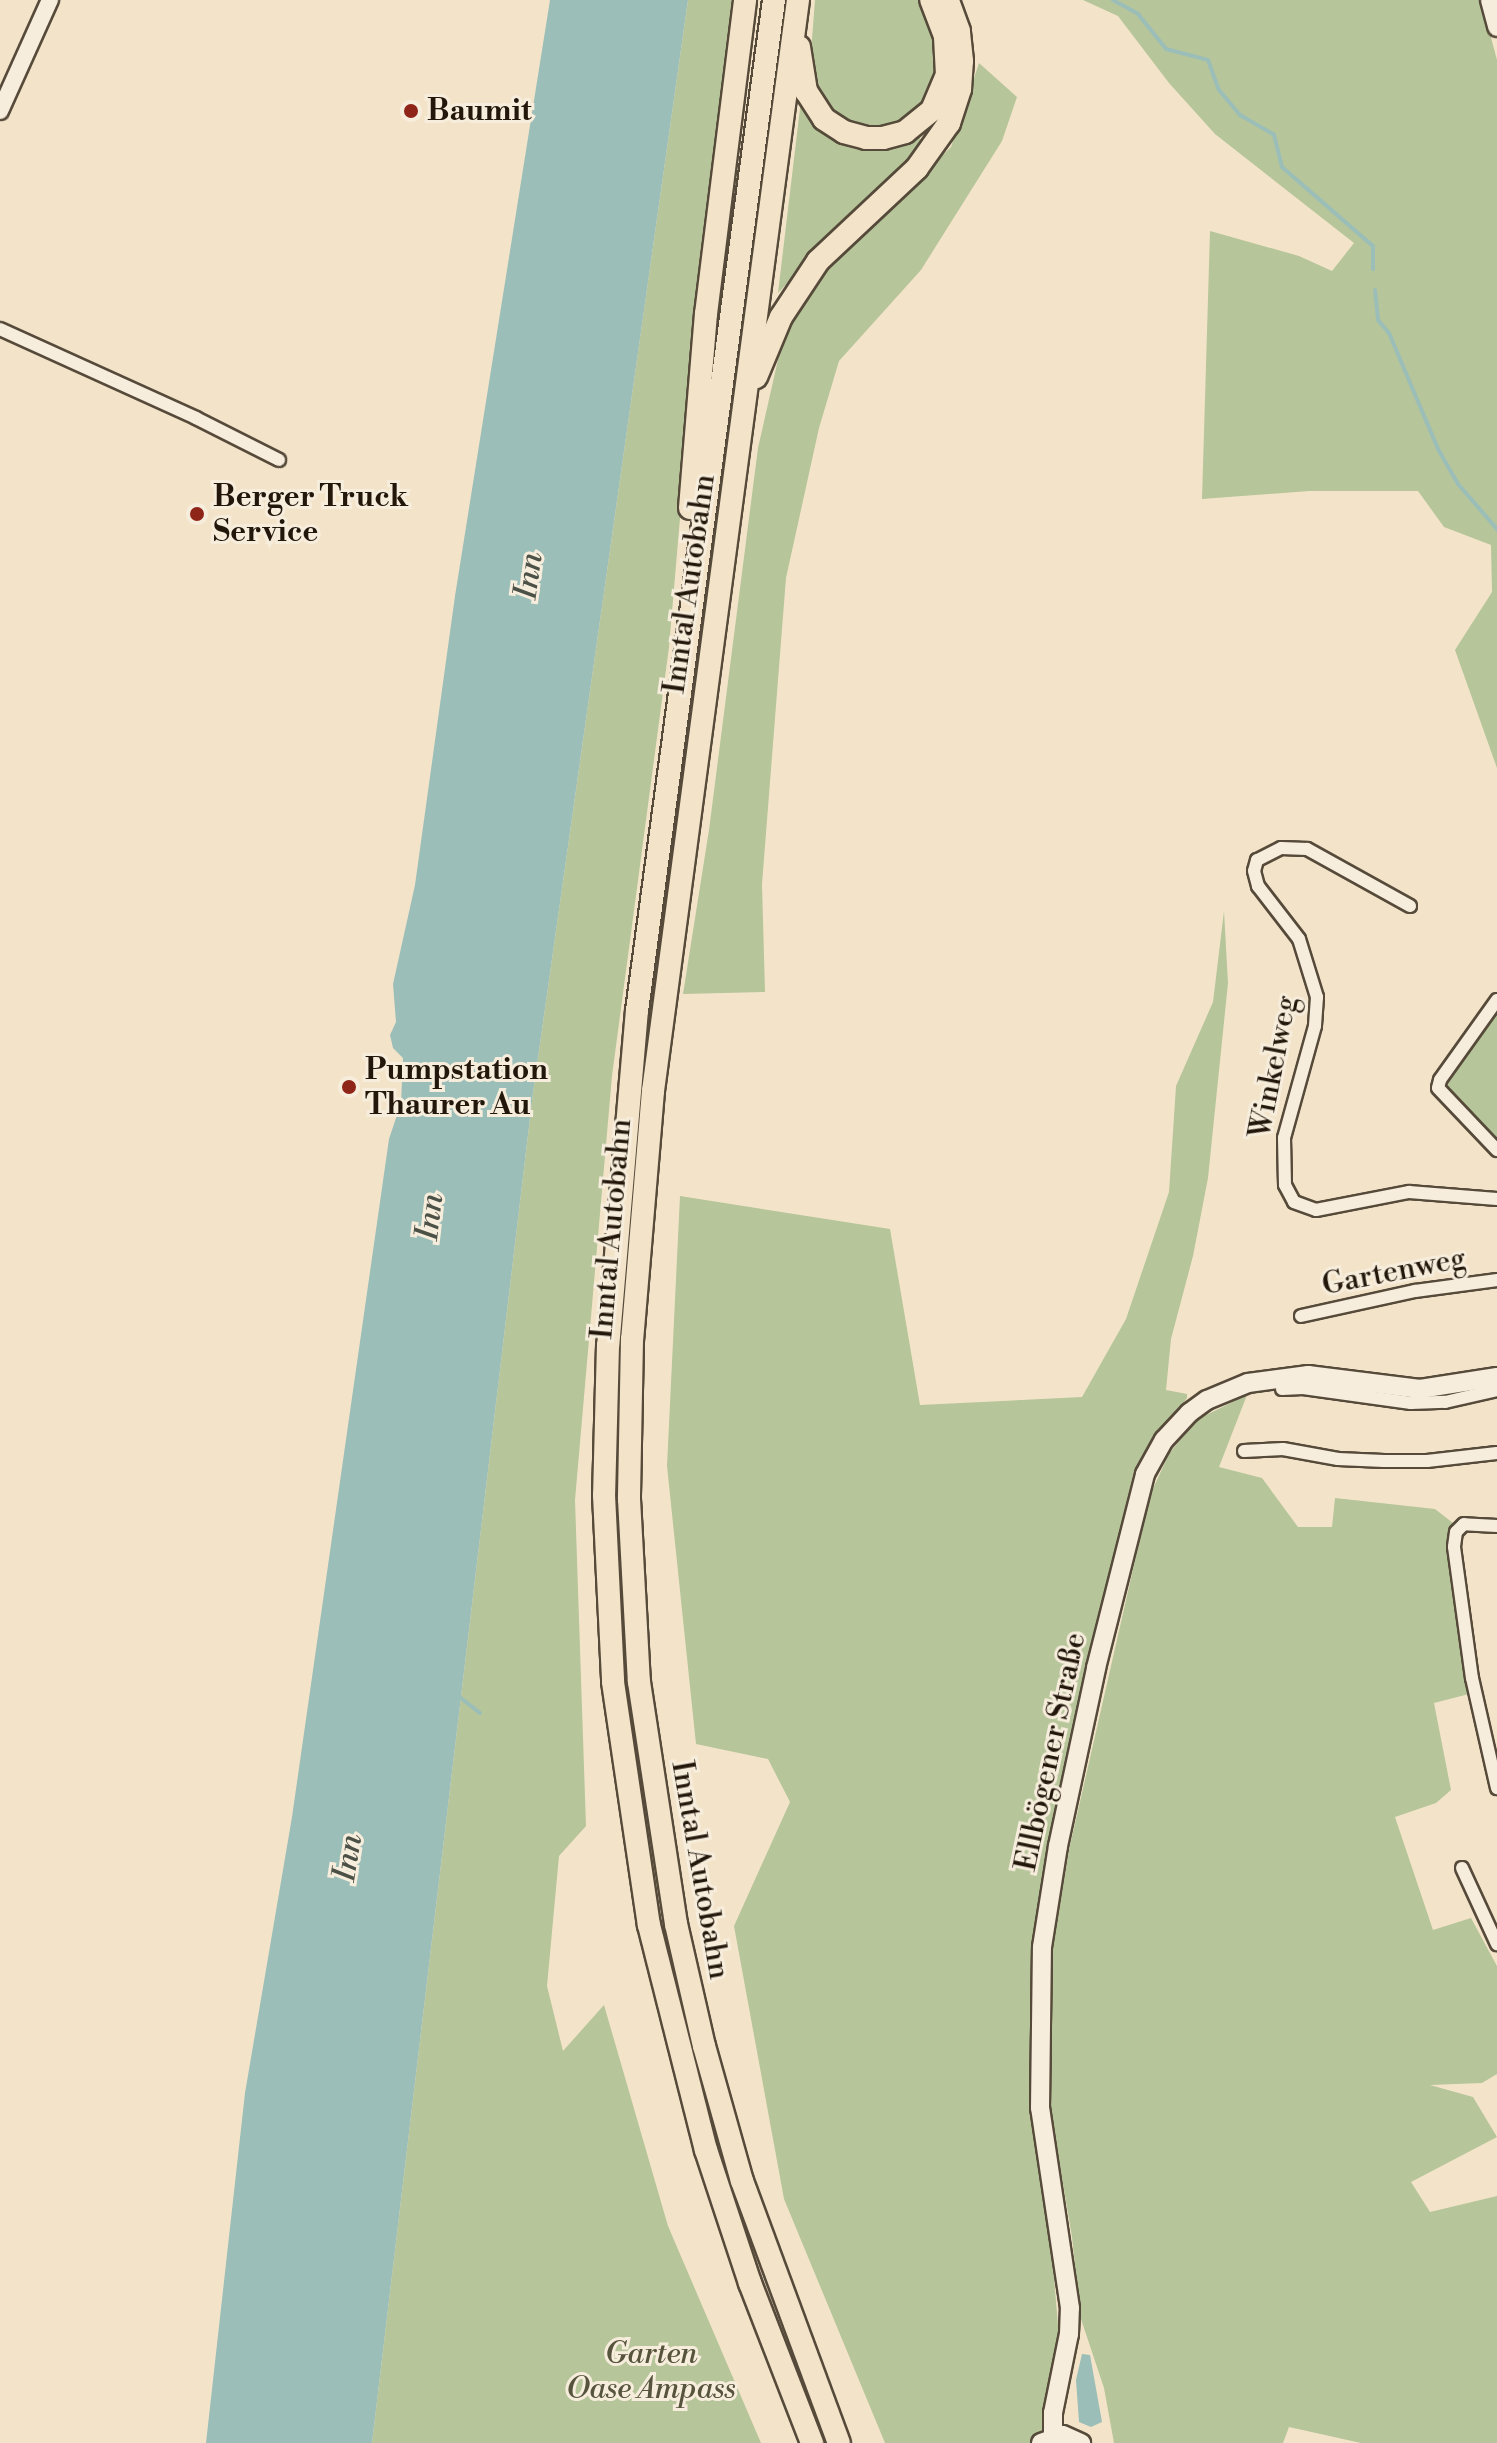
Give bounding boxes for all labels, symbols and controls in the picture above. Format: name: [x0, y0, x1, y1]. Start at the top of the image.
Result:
place label: Baumit: [427, 93, 532, 129]
marker: Baumit: [402, 102, 420, 120]
street label: Inntal Autobahn: [657, 472, 723, 696]
place label: Berger Truck Service: [213, 479, 408, 550]
marker: Berger Truck Service: [188, 505, 206, 523]
water label: Inn: [507, 550, 551, 602]
street label: Winkelweg: [1243, 993, 1305, 1141]
place label: Pumpstation Thaurer Au: [365, 1052, 548, 1122]
marker: Pumpstation Thaurer Au: [340, 1078, 358, 1096]
street label: Inntal Autobahn: [584, 1117, 640, 1341]
water label: Inn: [408, 1191, 452, 1243]
street label: Gartenweg: [1319, 1240, 1469, 1304]
street label: Ellbögener Straße: [1008, 1630, 1094, 1874]
street label: Inntal Autobahn: [663, 1758, 737, 1982]
water label: Inn: [325, 1832, 371, 1884]
park label: Garten Oase Ampass: [566, 2336, 736, 2406]

